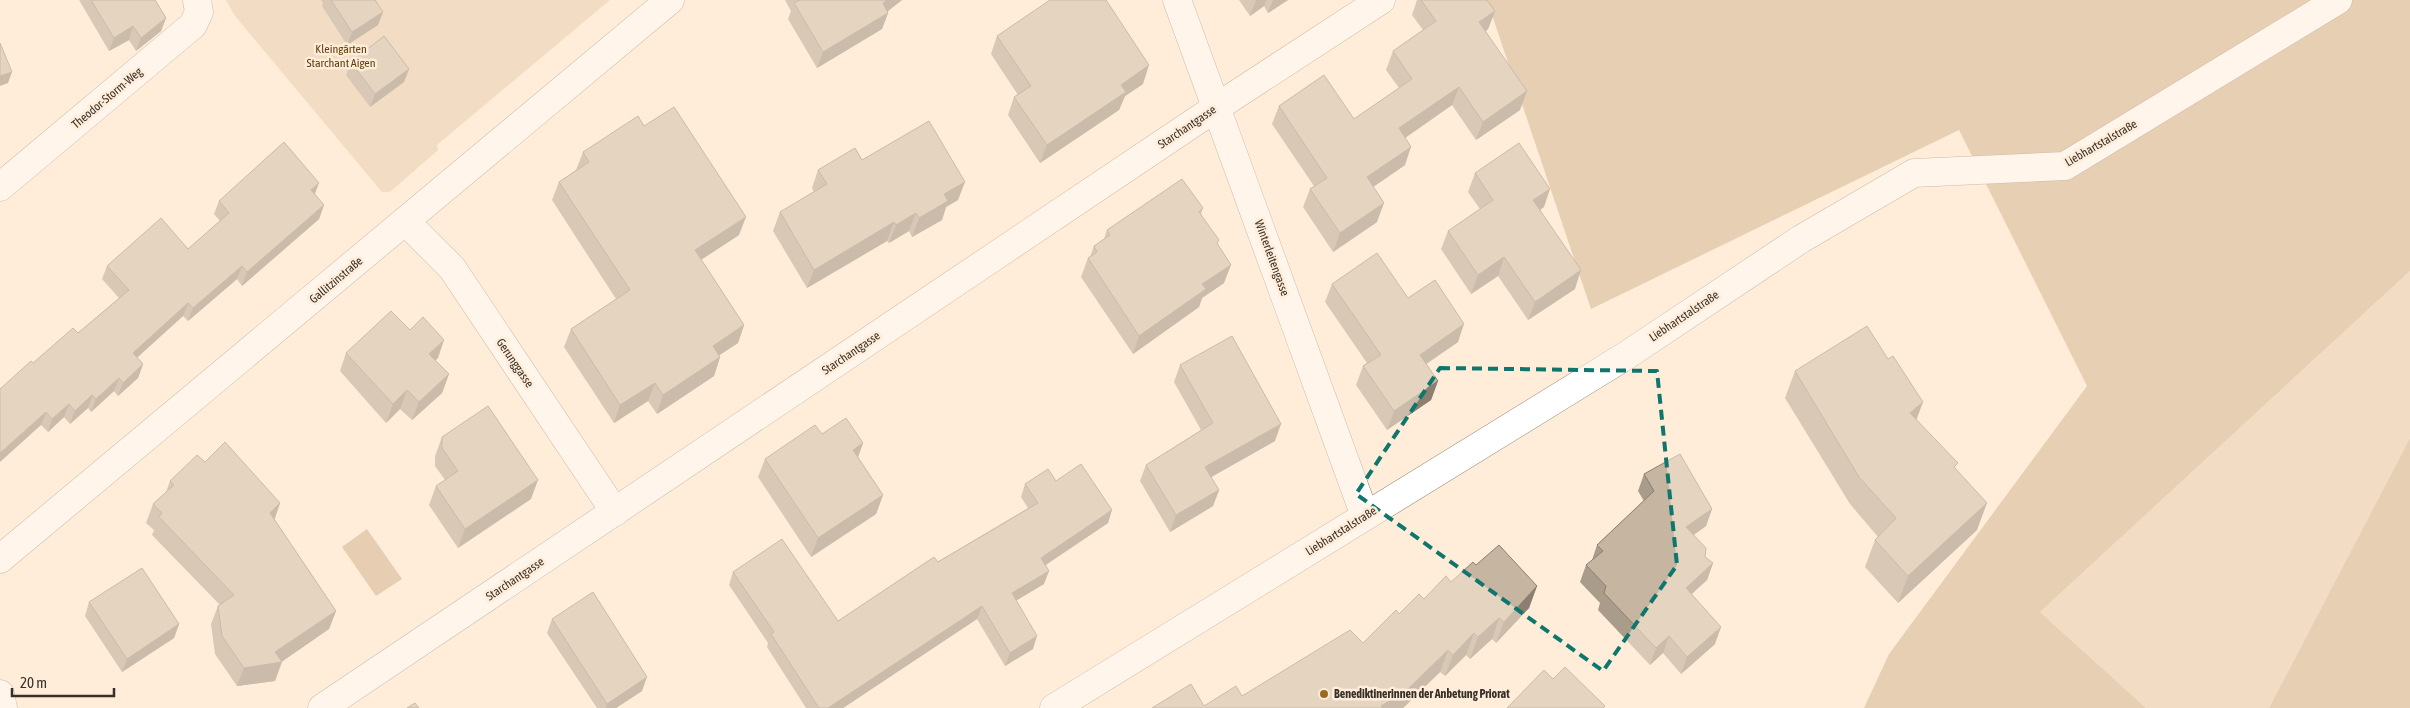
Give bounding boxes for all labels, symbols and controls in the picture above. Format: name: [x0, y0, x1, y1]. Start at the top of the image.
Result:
park label: Kleingärten Starchant Aigen: [306, 42, 376, 70]
street label: Theodor-Storm-Weg: [69, 64, 146, 132]
street label: Starchantgasse: [1155, 102, 1219, 152]
street label: Liebhartstalstraße: [2062, 117, 2140, 169]
street label: Winterleitengasse: [1252, 218, 1292, 298]
street label: Gallitzinstraße: [307, 254, 365, 306]
street label: Liebhartstalstraße: [1647, 288, 1721, 344]
street label: Starchantgasse: [819, 328, 883, 378]
street label: Gerunggasse: [493, 336, 537, 390]
street label: Liebhartstalstraße: [1303, 504, 1379, 558]
street label: Starchantgasse: [483, 554, 547, 604]
scale bar: [12, 666, 115, 698]
text: 20 m: [20, 674, 47, 691]
place label: Benediktinerinnen der Anbetung Priorat: [1334, 687, 1510, 701]
marker: Benediktinerinnen der Anbetung Priorat: [1318, 688, 1330, 700]

